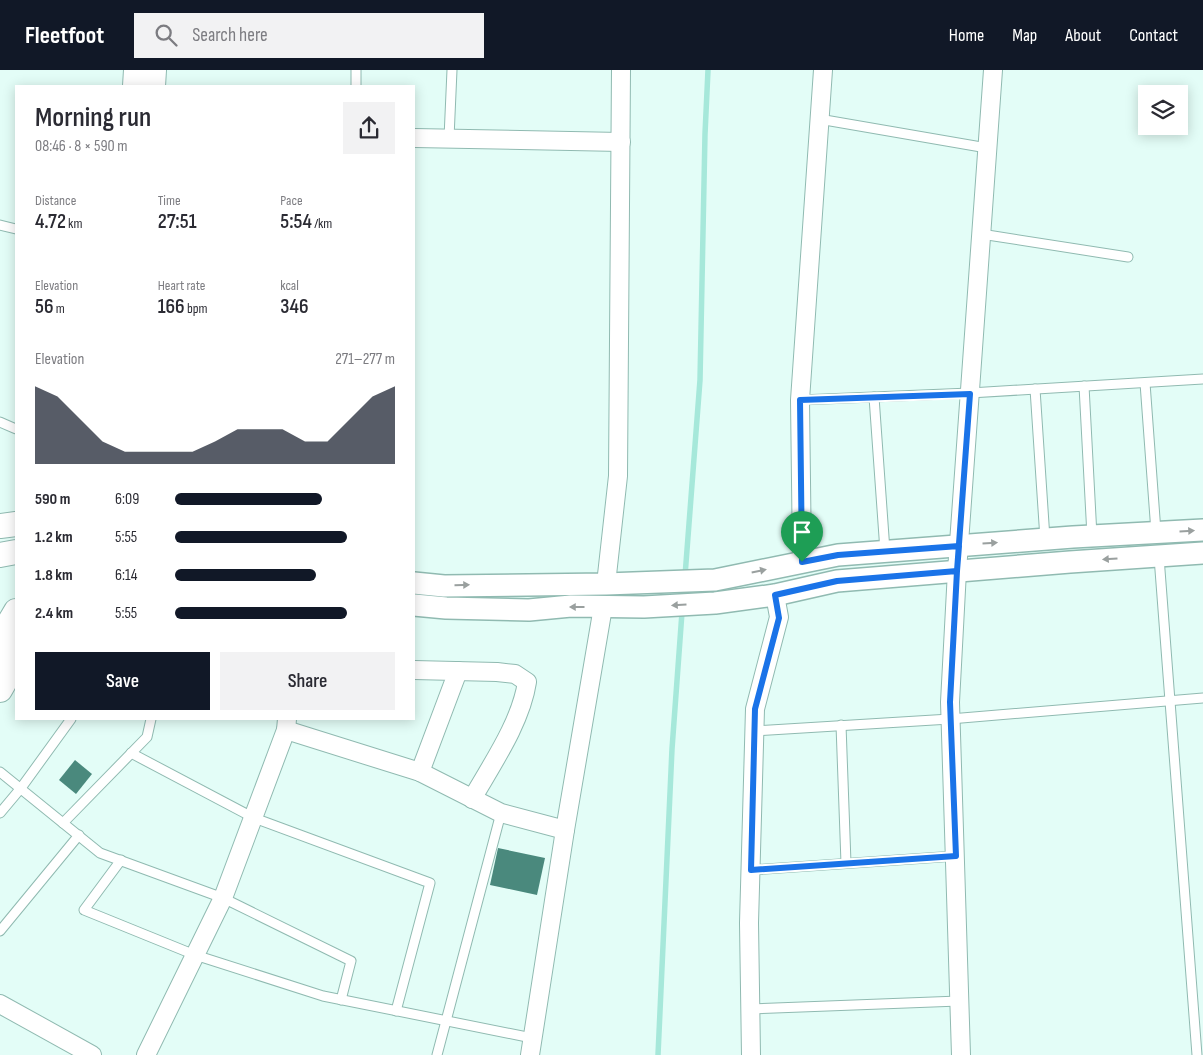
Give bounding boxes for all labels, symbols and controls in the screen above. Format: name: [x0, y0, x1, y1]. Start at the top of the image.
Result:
search box: [134, 13, 484, 58]
text: Fleetfoot: [25, 21, 104, 50]
icon: search: [152, 21, 180, 49]
text: Search here: [192, 24, 268, 47]
text: Home: [949, 25, 984, 46]
text: Map: [1012, 25, 1037, 46]
text: About: [1065, 25, 1101, 46]
text: Contact: [1129, 25, 1178, 46]
map controls: [1138, 85, 1188, 135]
button: layers: [1138, 85, 1188, 135]
text: Morning run: [35, 101, 151, 134]
button: share: [343, 102, 395, 154]
text: 08:46 · 8 × 590 m: [35, 137, 128, 156]
text: Distance: [35, 192, 76, 209]
text: Time: [158, 192, 181, 209]
text: Pace: [280, 192, 303, 209]
text: 4.72: [35, 209, 66, 234]
text: 27:51: [158, 209, 197, 234]
text: 5:54: [280, 209, 312, 234]
text: km: [66, 215, 82, 232]
text: /km: [312, 215, 332, 232]
text: Elevation: [35, 277, 78, 294]
text: Heart rate: [158, 277, 205, 294]
text: kcal: [280, 277, 299, 294]
text: 56: [35, 294, 53, 319]
text: 166: [158, 294, 185, 319]
text: 346: [280, 294, 308, 319]
text: m: [53, 300, 65, 317]
text: bpm: [185, 300, 208, 317]
text: Elevation: [35, 350, 84, 369]
text: 271–277 m: [335, 350, 395, 369]
text: 590 m: [35, 490, 70, 509]
text: 6:09: [115, 490, 139, 509]
pin: [781, 511, 823, 562]
icon: arrive: [788, 518, 816, 546]
one-way arrow: [1179, 526, 1195, 534]
text: 1.2 km: [35, 528, 73, 547]
text: 5:55: [115, 528, 137, 547]
one-way arrow: [982, 539, 998, 547]
one-way arrow: [1102, 556, 1118, 564]
text: 1.8 km: [35, 566, 73, 585]
text: 6:14: [115, 566, 137, 585]
one-way arrow: [751, 566, 767, 574]
one-way arrow: [455, 581, 471, 589]
one-way arrow: [671, 601, 687, 609]
one-way arrow: [569, 603, 585, 611]
text: 2.4 km: [35, 604, 73, 623]
text: 5:55: [115, 604, 137, 623]
button: Save: [35, 652, 210, 710]
button: Share: [220, 652, 395, 710]

